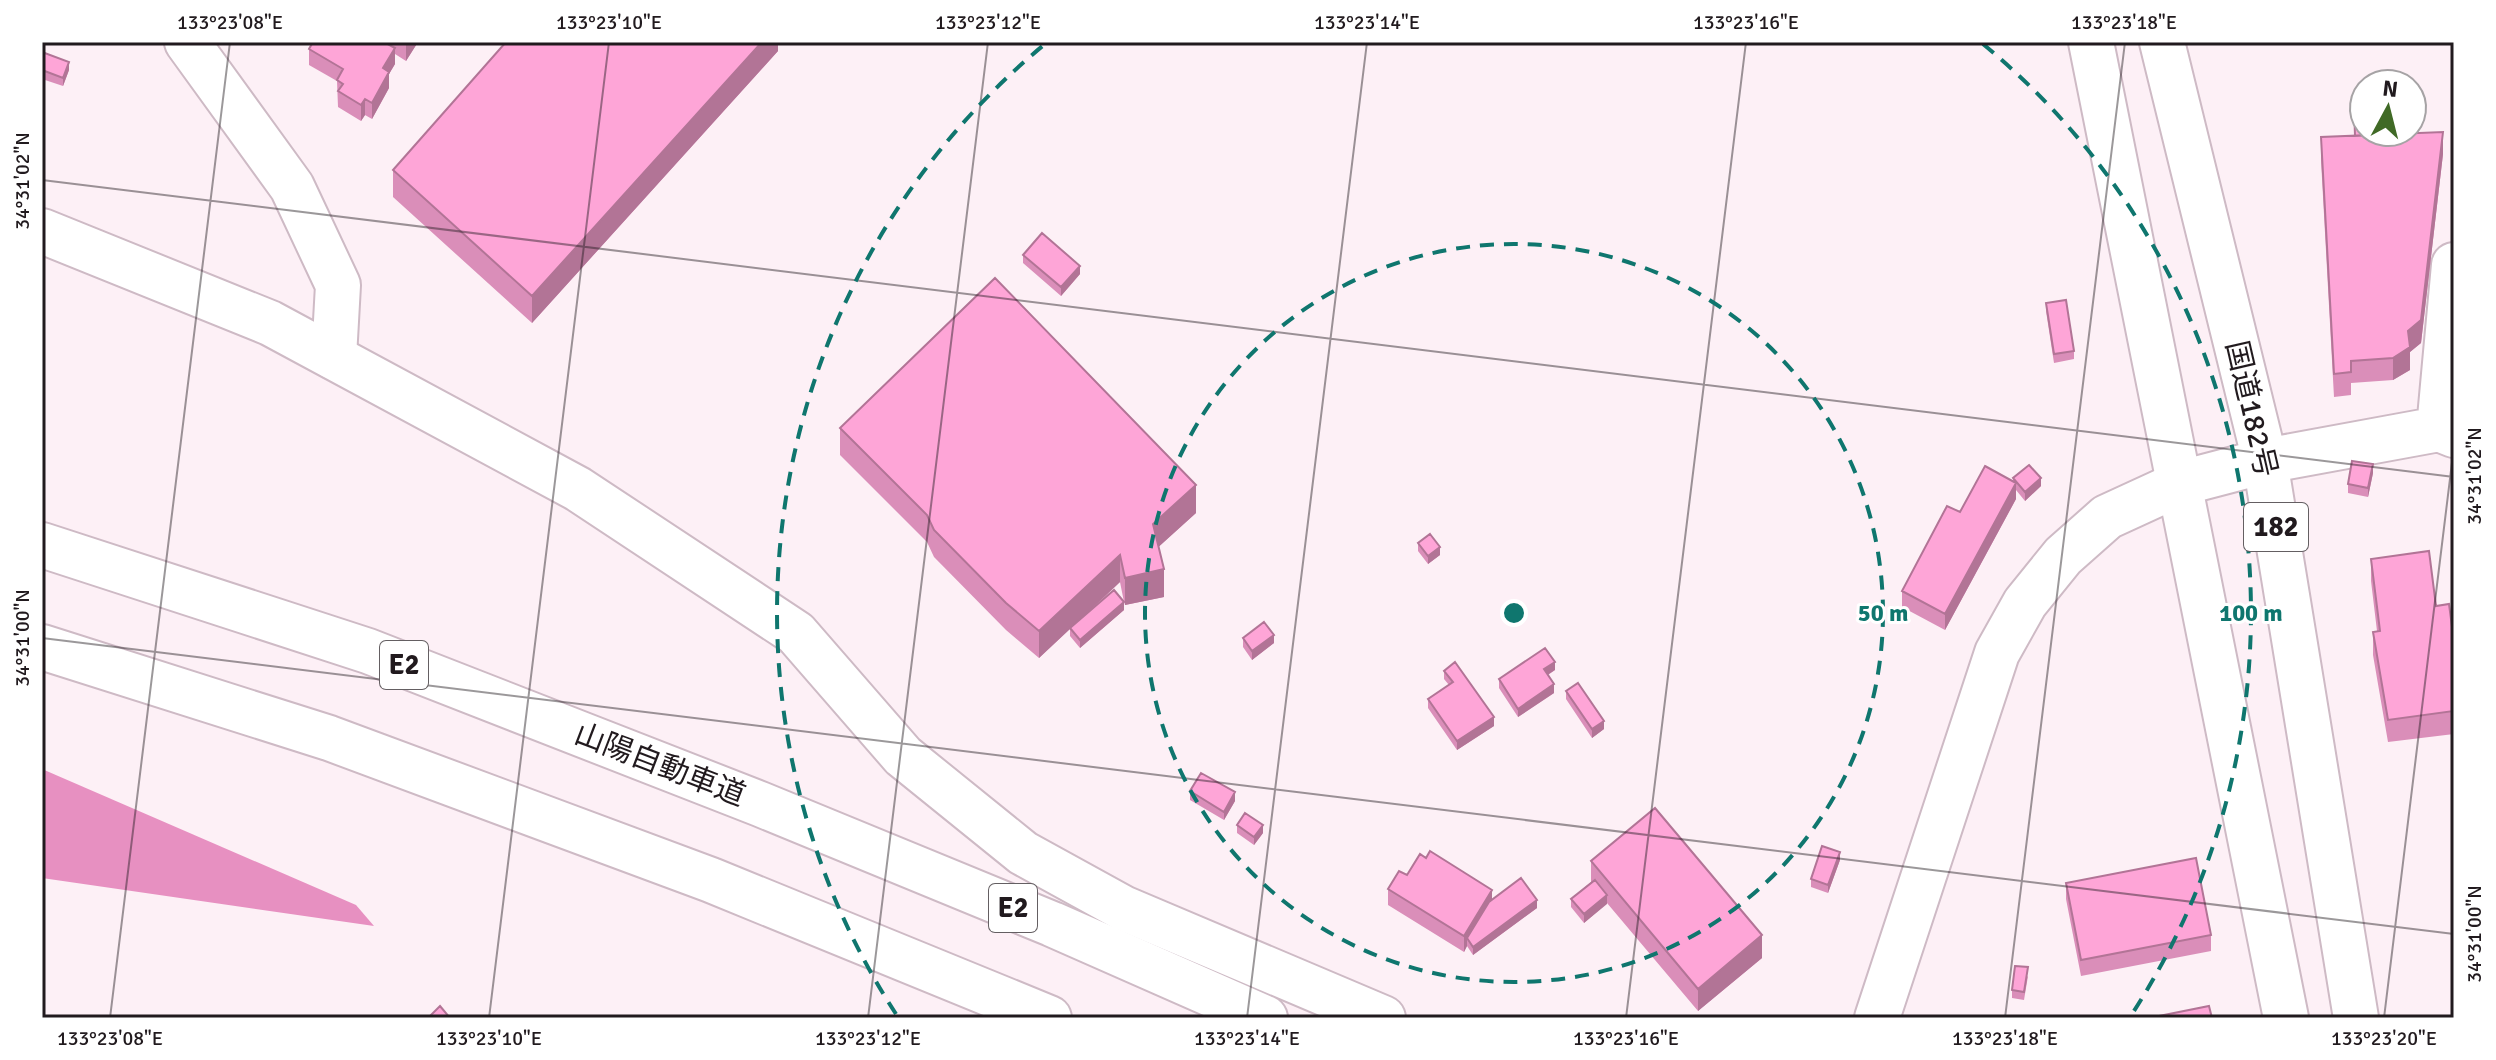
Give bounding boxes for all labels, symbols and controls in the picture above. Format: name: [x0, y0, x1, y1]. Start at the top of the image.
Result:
text: 133°23'08"E: [177, 10, 283, 35]
text: 133°23'10"E: [556, 10, 662, 35]
text: 133°23'12"E: [935, 10, 1041, 35]
text: 133°23'14"E: [1314, 10, 1420, 35]
text: 133°23'16"E: [1693, 10, 1799, 35]
text: 133°23'18"E: [2071, 10, 2177, 35]
north arrow: [2348, 68, 2428, 148]
text: N: [2381, 74, 2400, 103]
text: 34°31'02"N: [10, 132, 35, 230]
street label: 国道182号: [2217, 337, 2285, 481]
text: 34°31'02"N: [2462, 427, 2487, 525]
road number: 182: [2244, 503, 2308, 551]
text: 34°31'00"N: [10, 589, 35, 687]
text: 50 m: [1858, 598, 1908, 628]
text: 100 m: [2219, 598, 2283, 628]
centre of rings: [1500, 599, 1528, 627]
road number: E2: [380, 641, 428, 689]
street label: 山陽自動車道: [569, 715, 751, 815]
road number: E2: [989, 884, 1037, 932]
text: 34°31'00"N: [2462, 885, 2487, 983]
text: 133°23'08"E: [57, 1026, 163, 1051]
text: 133°23'10"E: [436, 1026, 542, 1051]
text: 133°23'12"E: [815, 1026, 921, 1051]
text: 133°23'14"E: [1194, 1026, 1300, 1051]
text: 133°23'16"E: [1573, 1026, 1679, 1051]
text: 133°23'18"E: [1952, 1026, 2058, 1051]
text: 133°23'20"E: [2331, 1026, 2437, 1051]

